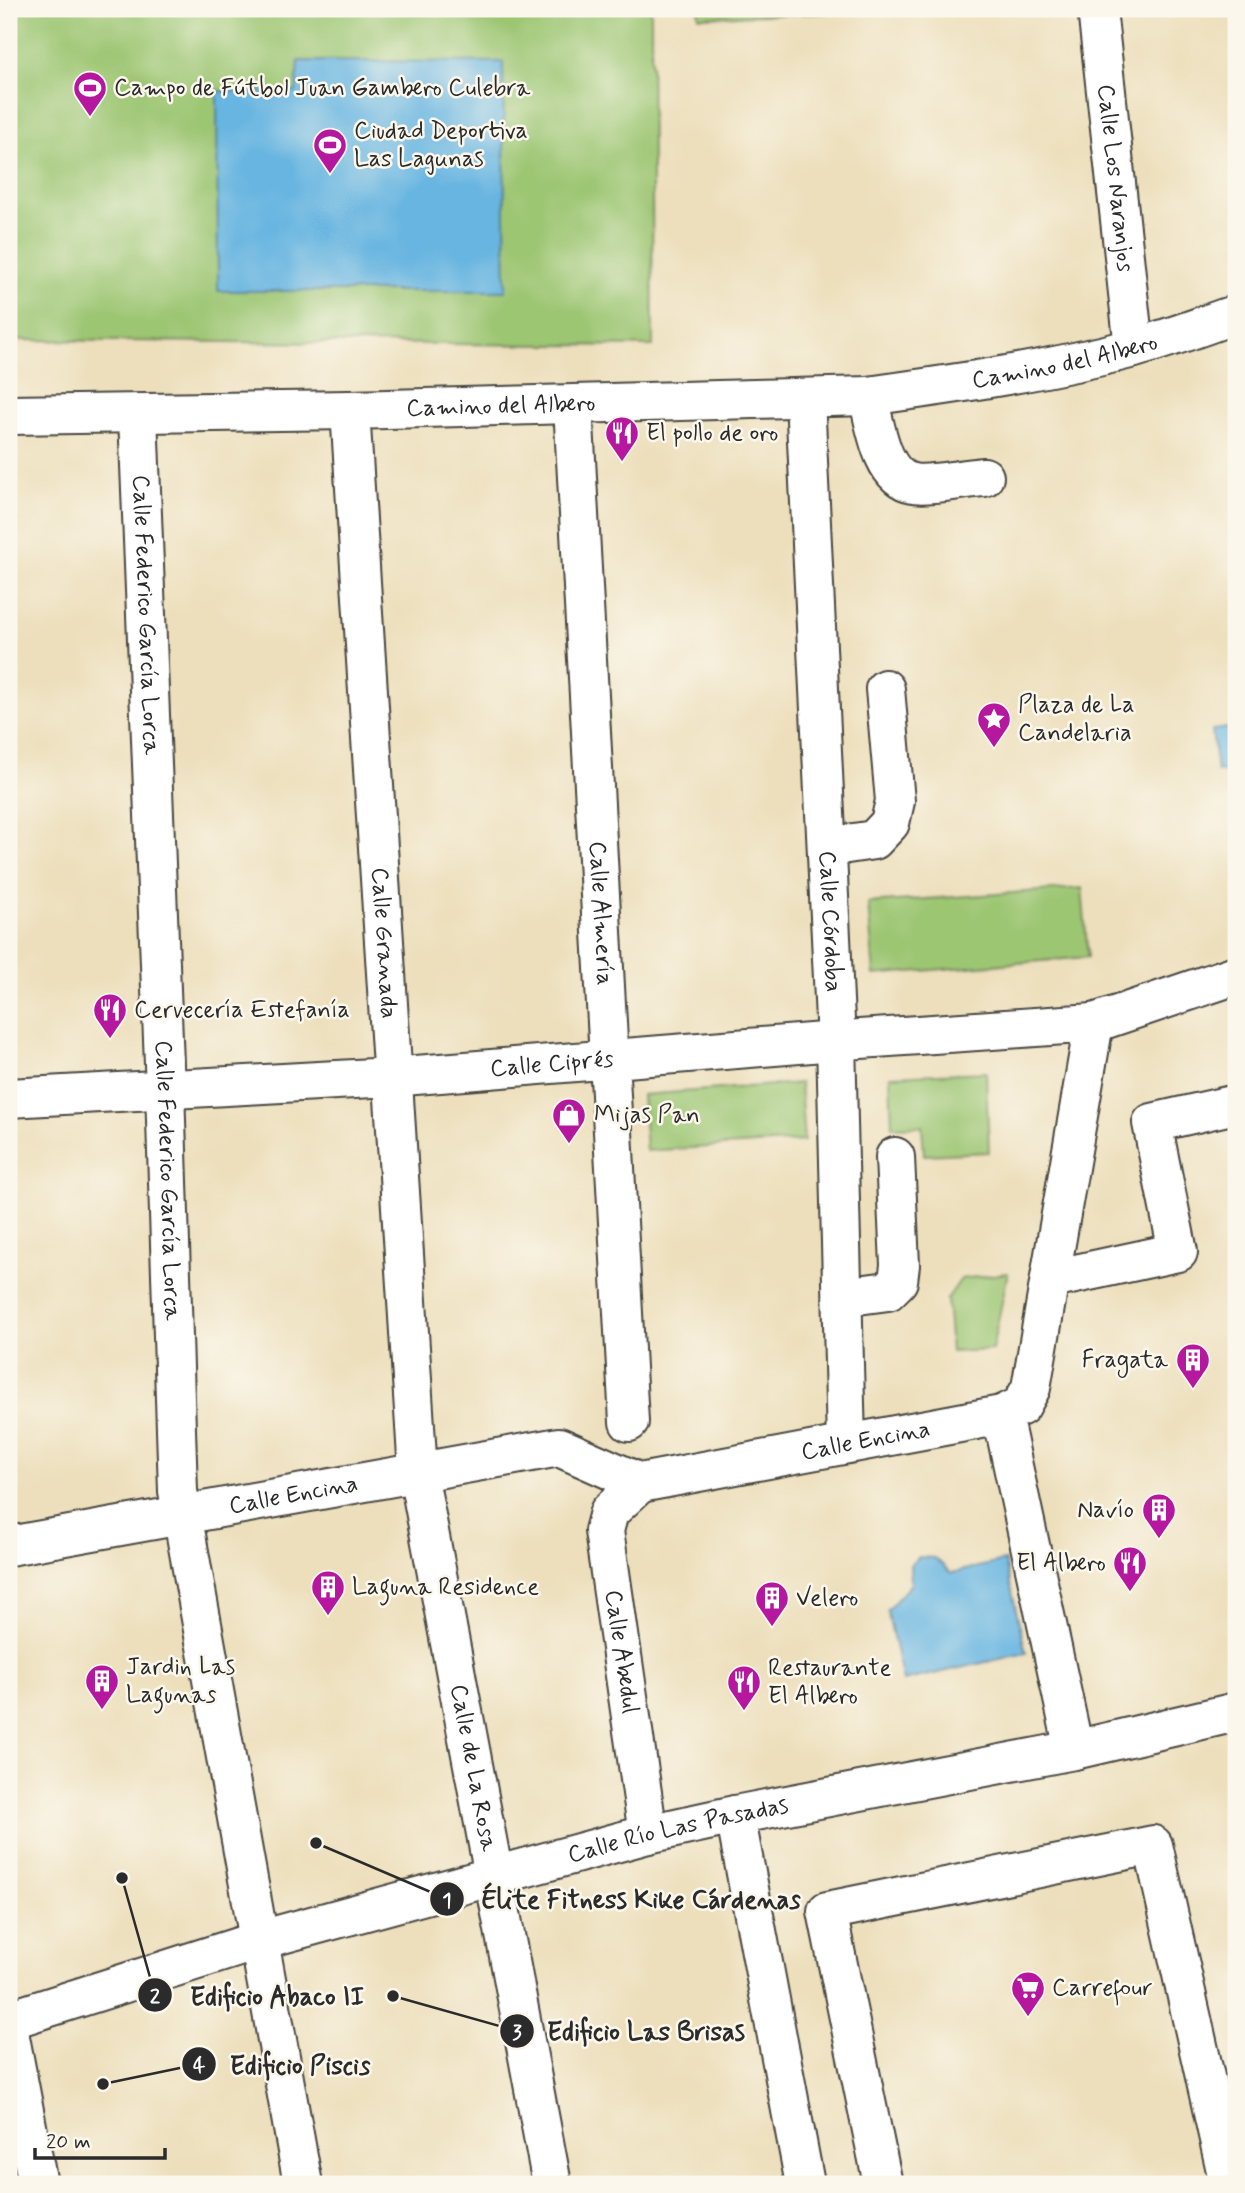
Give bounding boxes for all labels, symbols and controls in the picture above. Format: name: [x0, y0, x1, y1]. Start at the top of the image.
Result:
sports icon: Campo de Fútbol Juan Gambero Culebra: [71, 69, 109, 118]
place label: Campo de Fútbol Juan Gambero Culebra: [114, 73, 531, 104]
street label: Calle Los Naranjos: [1090, 83, 1141, 274]
place label: Ciudad Deportiva Las Lagunas: [354, 116, 528, 175]
sports icon: Ciudad Deportiva Las Lagunas: [311, 126, 349, 175]
street label: Camino del Albero: [970, 327, 1161, 396]
street label: Camino del Albero: [406, 388, 596, 424]
restaurant icon: El pollo de oro: [603, 414, 641, 463]
place label: El pollo de oro: [646, 418, 779, 449]
street label: Calle Federico García Lorca: [125, 474, 167, 756]
place label: Plaza de La Candelaria: [1018, 690, 1135, 749]
place icon: Plaza de La Candelaria: [975, 700, 1013, 749]
street label: Calle Almería: [582, 840, 620, 986]
street label: Calle Córdoba: [811, 850, 849, 993]
street label: Calle Granada: [364, 866, 404, 1019]
restaurant icon: Cervecería Estefanía: [91, 991, 129, 1040]
place label: Cervecería Estefanía: [134, 995, 350, 1026]
street label: Calle Federico García Lorca: [148, 1040, 188, 1322]
street label: Calle Ciprés: [489, 1043, 615, 1084]
shop icon: Mijas Pan: [550, 1096, 588, 1145]
place label: Mijas Pan: [594, 1100, 700, 1131]
building icon: Fragata: [1174, 1341, 1212, 1390]
place label: Fragata: [1082, 1345, 1169, 1378]
street label: Calle Encina: [799, 1413, 933, 1468]
street label: Calle Encina: [227, 1468, 360, 1522]
building icon: Navío: [1140, 1491, 1178, 1540]
place label: Navío: [1077, 1495, 1134, 1526]
restaurant icon: El Albero: [1111, 1544, 1149, 1593]
place label: El Albero: [1016, 1548, 1106, 1579]
building icon: Laguna Residence: [309, 1568, 347, 1617]
place label: Laguna Residence: [352, 1572, 539, 1606]
building icon: Velero: [753, 1579, 791, 1628]
place label: Velero: [796, 1583, 858, 1614]
street label: Calle Abedul: [597, 1588, 646, 1716]
place label: Jardin Las Lagunas: [126, 1652, 235, 1714]
place label: Restaurante El Albero: [768, 1653, 892, 1712]
building icon: Jardin Las Lagunas: [83, 1662, 121, 1711]
restaurant icon: Restaurante El Albero: [725, 1663, 763, 1712]
street label: Calle de La Rosa: [443, 1681, 505, 1854]
street label: Calle Río Las Pasadas: [564, 1790, 791, 1871]
callout: Élite Fitness Kike Cárdenas: [429, 1876, 818, 1923]
text: Élite Fitness Kike Cárdenas: [481, 1882, 801, 1918]
text: 1: [442, 1887, 452, 1915]
supermarket icon: Carrefour: [1009, 1969, 1047, 2018]
callout: Edificio Abaco II: [137, 1972, 381, 2019]
place label: Carrefour: [1052, 1973, 1153, 2006]
text: Edificio Abaco II: [190, 1981, 364, 2015]
text: 2: [150, 1983, 161, 2011]
callout: Edificio Las Brisas: [500, 2008, 758, 2055]
text: Edificio Las Brisas: [547, 2016, 745, 2050]
text: 3: [512, 2019, 522, 2047]
callout: Edificio Piscis: [181, 2041, 384, 2088]
text: Edificio Piscis: [230, 2050, 371, 2084]
text: 4: [193, 2052, 206, 2080]
scale bar: [35, 2116, 164, 2160]
text: 20 m: [46, 2128, 91, 2156]

